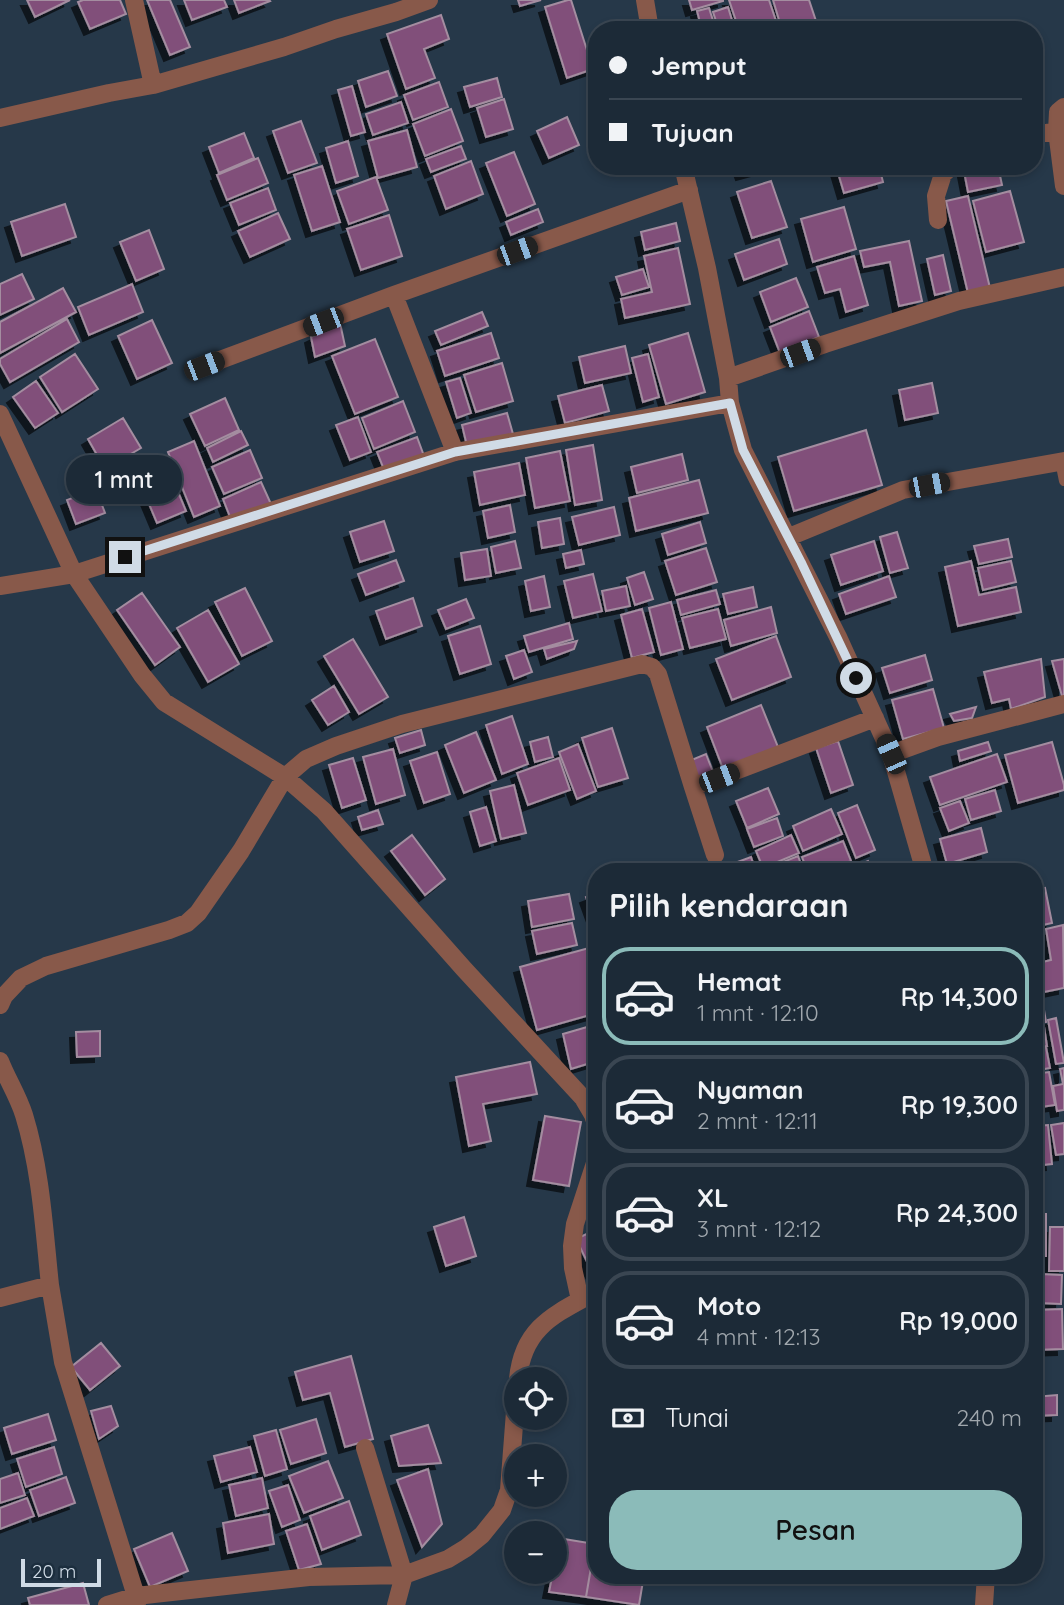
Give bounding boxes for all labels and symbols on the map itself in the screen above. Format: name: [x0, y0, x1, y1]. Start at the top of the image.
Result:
car: [494, 234, 541, 268]
car: [300, 305, 347, 339]
car: [777, 336, 824, 370]
car: [181, 349, 228, 383]
callout: 1 mnt: [67, 456, 183, 504]
car: [907, 471, 952, 499]
route end: [109, 541, 141, 573]
route start: [840, 662, 872, 694]
car: [873, 731, 910, 777]
car: [696, 761, 743, 795]
scale bar: [21, 1556, 102, 1588]

